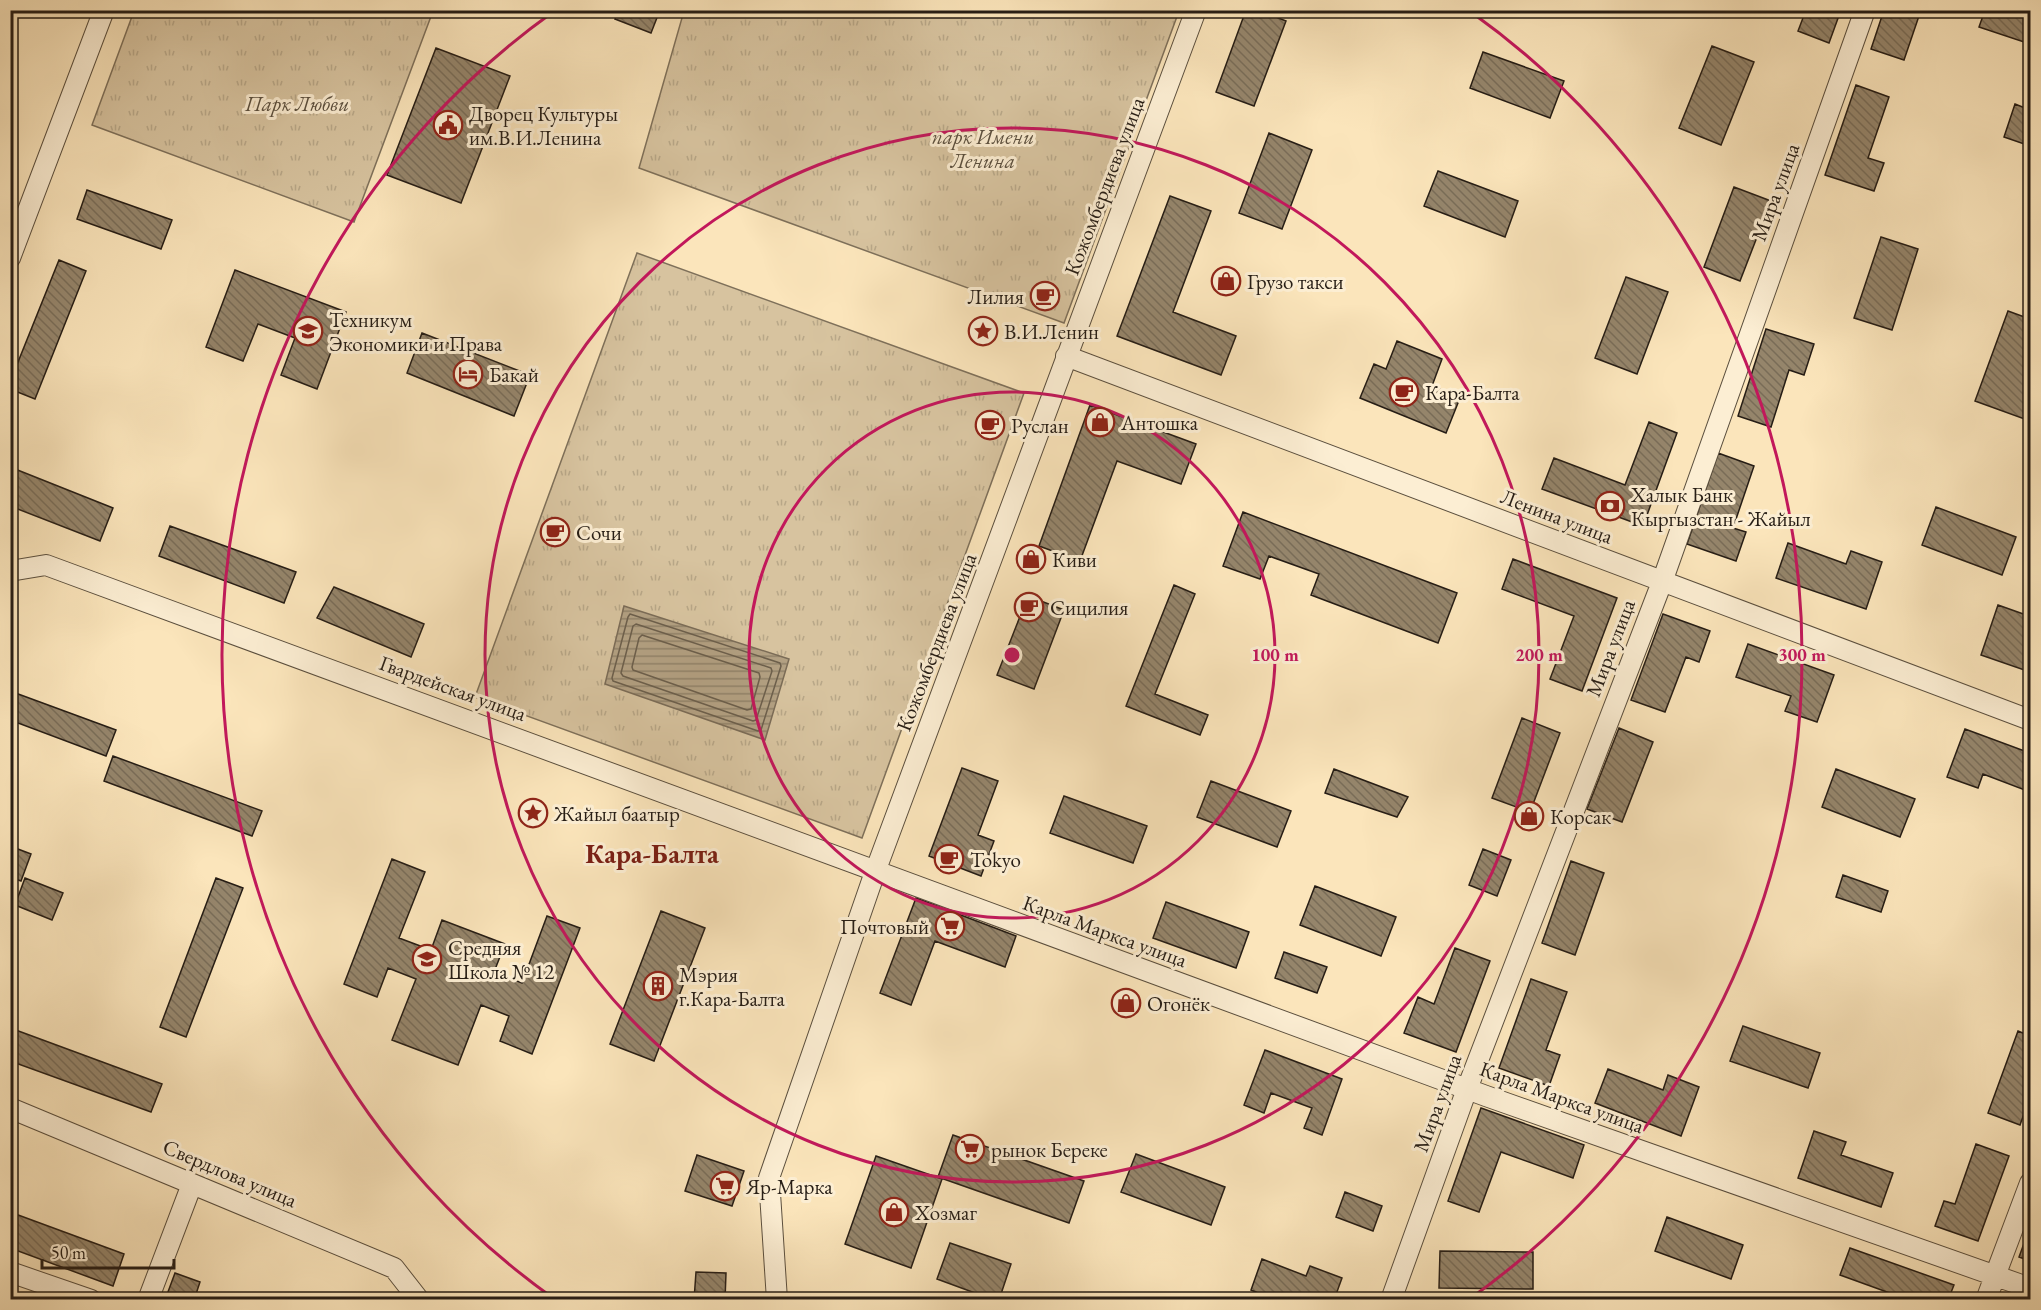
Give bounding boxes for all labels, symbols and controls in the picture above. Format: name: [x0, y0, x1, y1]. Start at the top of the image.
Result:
park label: Парк Любви: [244, 90, 349, 117]
street label: Кожомбердиева улица: [1058, 92, 1151, 279]
place label: Дворец Культуры им.В.И.Ленина: [469, 100, 618, 151]
public building icon: Дворец Культуры им.В.И.Ленина: [432, 109, 464, 141]
park label: парк Имени Ленина: [932, 123, 1034, 174]
street label: Мира улица: [1745, 139, 1805, 245]
shop icon: Грузо такси: [1210, 265, 1242, 297]
place label: Грузо такси: [1247, 268, 1344, 295]
cafe icon: Лилия: [1029, 280, 1061, 312]
place label: Лилия: [967, 283, 1024, 310]
place label: Техникум Экономики и Права: [329, 306, 503, 357]
school or university icon: Техникум Экономики и Права: [292, 315, 324, 347]
place icon: В.И.Ленин: [967, 315, 999, 347]
place label: В.И.Ленин: [1004, 318, 1099, 345]
hotel icon: Бакай: [452, 358, 484, 390]
place label: Бакай: [489, 361, 539, 388]
cafe icon: Кара-Балта: [1388, 376, 1420, 408]
place label: Кара-Балта: [1425, 379, 1520, 406]
shop icon: Антошка: [1084, 406, 1116, 438]
cafe icon: Руслан: [974, 409, 1006, 441]
place label: Антошка: [1120, 409, 1199, 436]
place label: Руслан: [1011, 412, 1069, 439]
place label: Халык Банк Кыргызстан - Жайыл: [1630, 481, 1811, 532]
street label: Ленина улица: [1497, 482, 1617, 550]
bank icon: Халык Банк Кыргызстан - Жайыл: [1594, 490, 1626, 522]
cafe icon: Сочи: [539, 516, 571, 548]
place label: Сочи: [576, 519, 622, 546]
shop icon: Киви: [1015, 543, 1047, 575]
place label: Киви: [1052, 546, 1097, 573]
street label: Кожомбердиева улица: [890, 548, 983, 735]
cafe icon: Сицилия: [1013, 591, 1045, 623]
place label: Сицилия: [1050, 594, 1128, 621]
street label: Мира улица: [1579, 595, 1641, 701]
text: 100 m: [1251, 643, 1299, 666]
text: 200 m: [1515, 643, 1563, 666]
text: 300 m: [1778, 643, 1826, 666]
centre of rings: [1002, 645, 1022, 665]
street label: Гвардейская улица: [376, 649, 531, 727]
place icon: Жайыл баатыр: [517, 797, 549, 829]
place label: Жайыл баатыр: [553, 800, 680, 827]
shop icon: Корсак: [1513, 800, 1545, 832]
place label: Корсак: [1550, 803, 1611, 830]
district label: Кара-Балта: [585, 836, 719, 871]
cafe icon: Tokyo: [933, 843, 965, 875]
place label: Tokyo: [970, 846, 1021, 873]
street label: Карла Маркса улица: [1019, 889, 1191, 973]
supermarket icon: Почтовый: [934, 910, 966, 942]
place label: Почтовый: [840, 913, 929, 940]
place label: Средняя Школа № 12: [448, 934, 554, 985]
school or university icon: Средняя Школа № 12: [411, 943, 443, 975]
place label: Мэрия г.Кара-Балта: [679, 961, 786, 1012]
building icon: Мэрия г.Кара-Балта: [642, 970, 674, 1002]
shop icon: Огонёк: [1110, 987, 1142, 1019]
place label: Огонёк: [1147, 990, 1210, 1017]
street label: Мира улица: [1407, 1050, 1467, 1156]
street label: Карла Маркса улица: [1476, 1055, 1648, 1139]
street label: Свердлова улица: [159, 1133, 302, 1214]
supermarket icon: рынок Береке: [954, 1133, 986, 1165]
place label: рынок Береке: [991, 1136, 1108, 1163]
supermarket icon: Яр-Марка: [709, 1170, 741, 1202]
place label: Яр-Марка: [745, 1173, 833, 1200]
shop icon: Хозмаг: [878, 1196, 910, 1228]
place label: Хозмаг: [914, 1199, 977, 1226]
scale bar: [42, 1232, 174, 1270]
text: 50 m: [51, 1241, 86, 1264]

